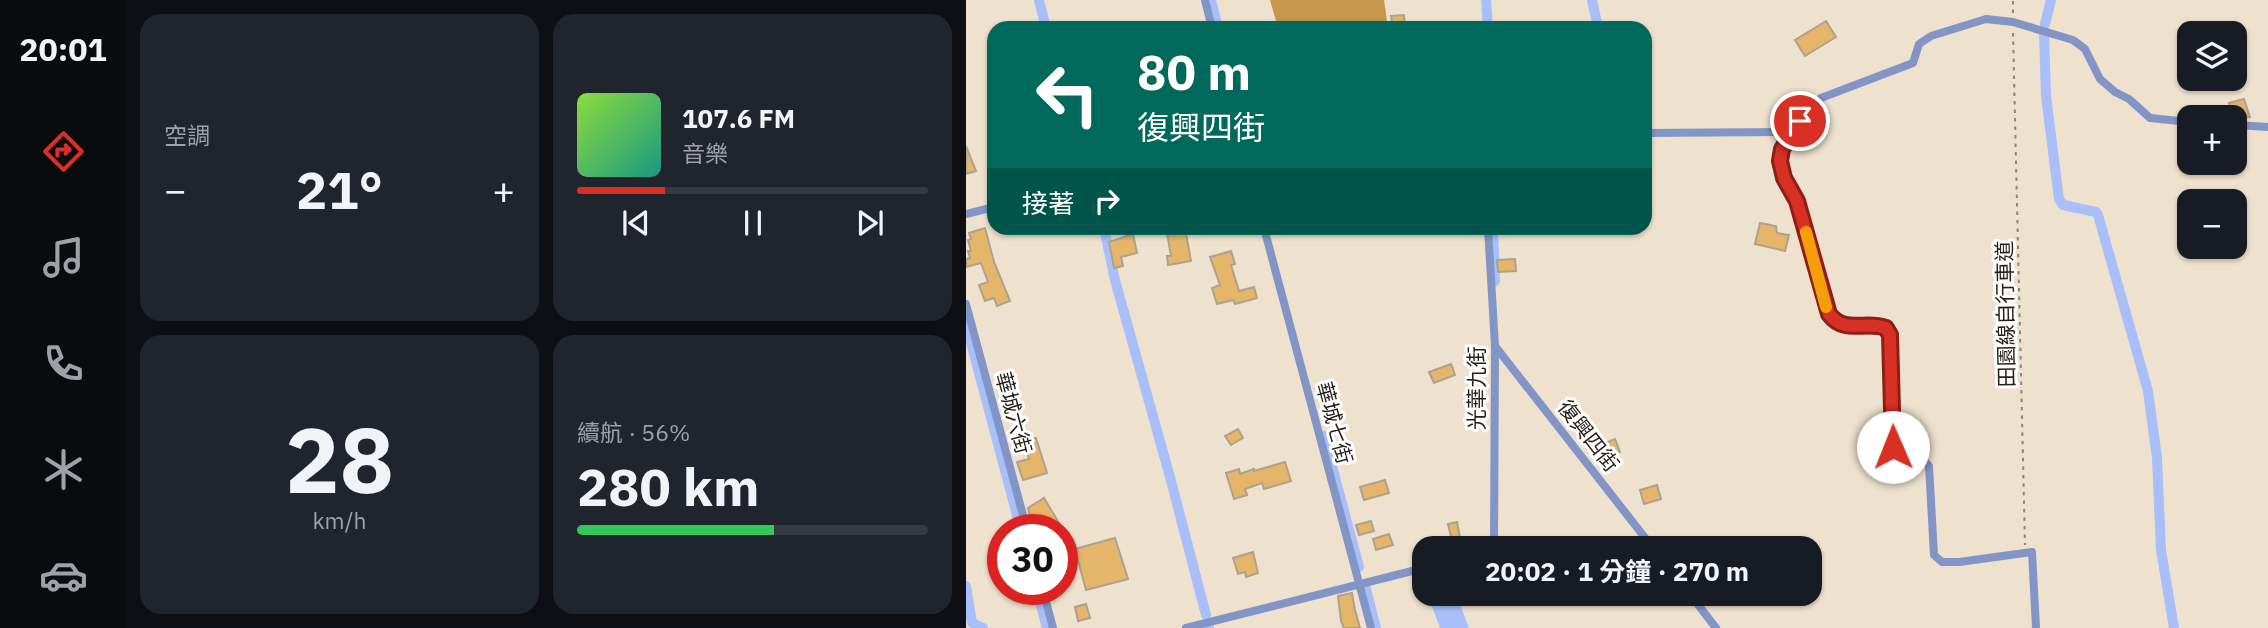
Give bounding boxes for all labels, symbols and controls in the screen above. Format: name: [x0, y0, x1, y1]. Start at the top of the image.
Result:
map controls: [2177, 21, 2247, 259]
button: layers: [2177, 21, 2247, 91]
text: 20:01: [19, 28, 107, 70]
text: 80 m: [1137, 40, 1251, 103]
icon: left: [1022, 49, 1113, 140]
pin: [1770, 91, 1830, 151]
text: 107.6 FM: [682, 101, 795, 135]
icon: arrive: [1781, 102, 1819, 140]
button: +: [2177, 105, 2247, 175]
text: 復興四街: [1137, 106, 1265, 148]
text: 空調: [164, 120, 210, 150]
icon: directions: [39, 127, 88, 176]
text: 音樂: [682, 138, 728, 168]
text: 21°: [296, 156, 383, 223]
text: −: [164, 165, 187, 214]
text: +: [492, 165, 515, 214]
icon: right: [1088, 182, 1126, 220]
text: 接著: [1022, 186, 1074, 220]
button: −: [2177, 189, 2247, 259]
icon: previous: [617, 204, 655, 242]
icon: pause: [734, 204, 772, 242]
icon: next: [851, 204, 889, 242]
icon: music: [39, 233, 88, 282]
street label: 田園線自行車道: [1990, 240, 2020, 388]
icon: phone: [39, 339, 88, 388]
street label: 光華九街: [1462, 346, 1490, 430]
street label: 華城六街: [990, 369, 1038, 457]
street label: 華城七街: [1311, 379, 1359, 467]
street label: 復興四街: [1552, 394, 1626, 477]
text: 28: [285, 400, 394, 518]
position arrow: [1856, 410, 1930, 484]
text: 續航 · 56%: [577, 417, 690, 447]
icon: climate: [39, 445, 88, 494]
text: 280 km: [577, 453, 759, 520]
text: km/h: [312, 505, 367, 535]
speed limit sign: 30: [987, 514, 1078, 605]
icon: car: [39, 551, 88, 600]
text: 20:02 · 1 分鐘 · 270 m: [1485, 554, 1749, 588]

